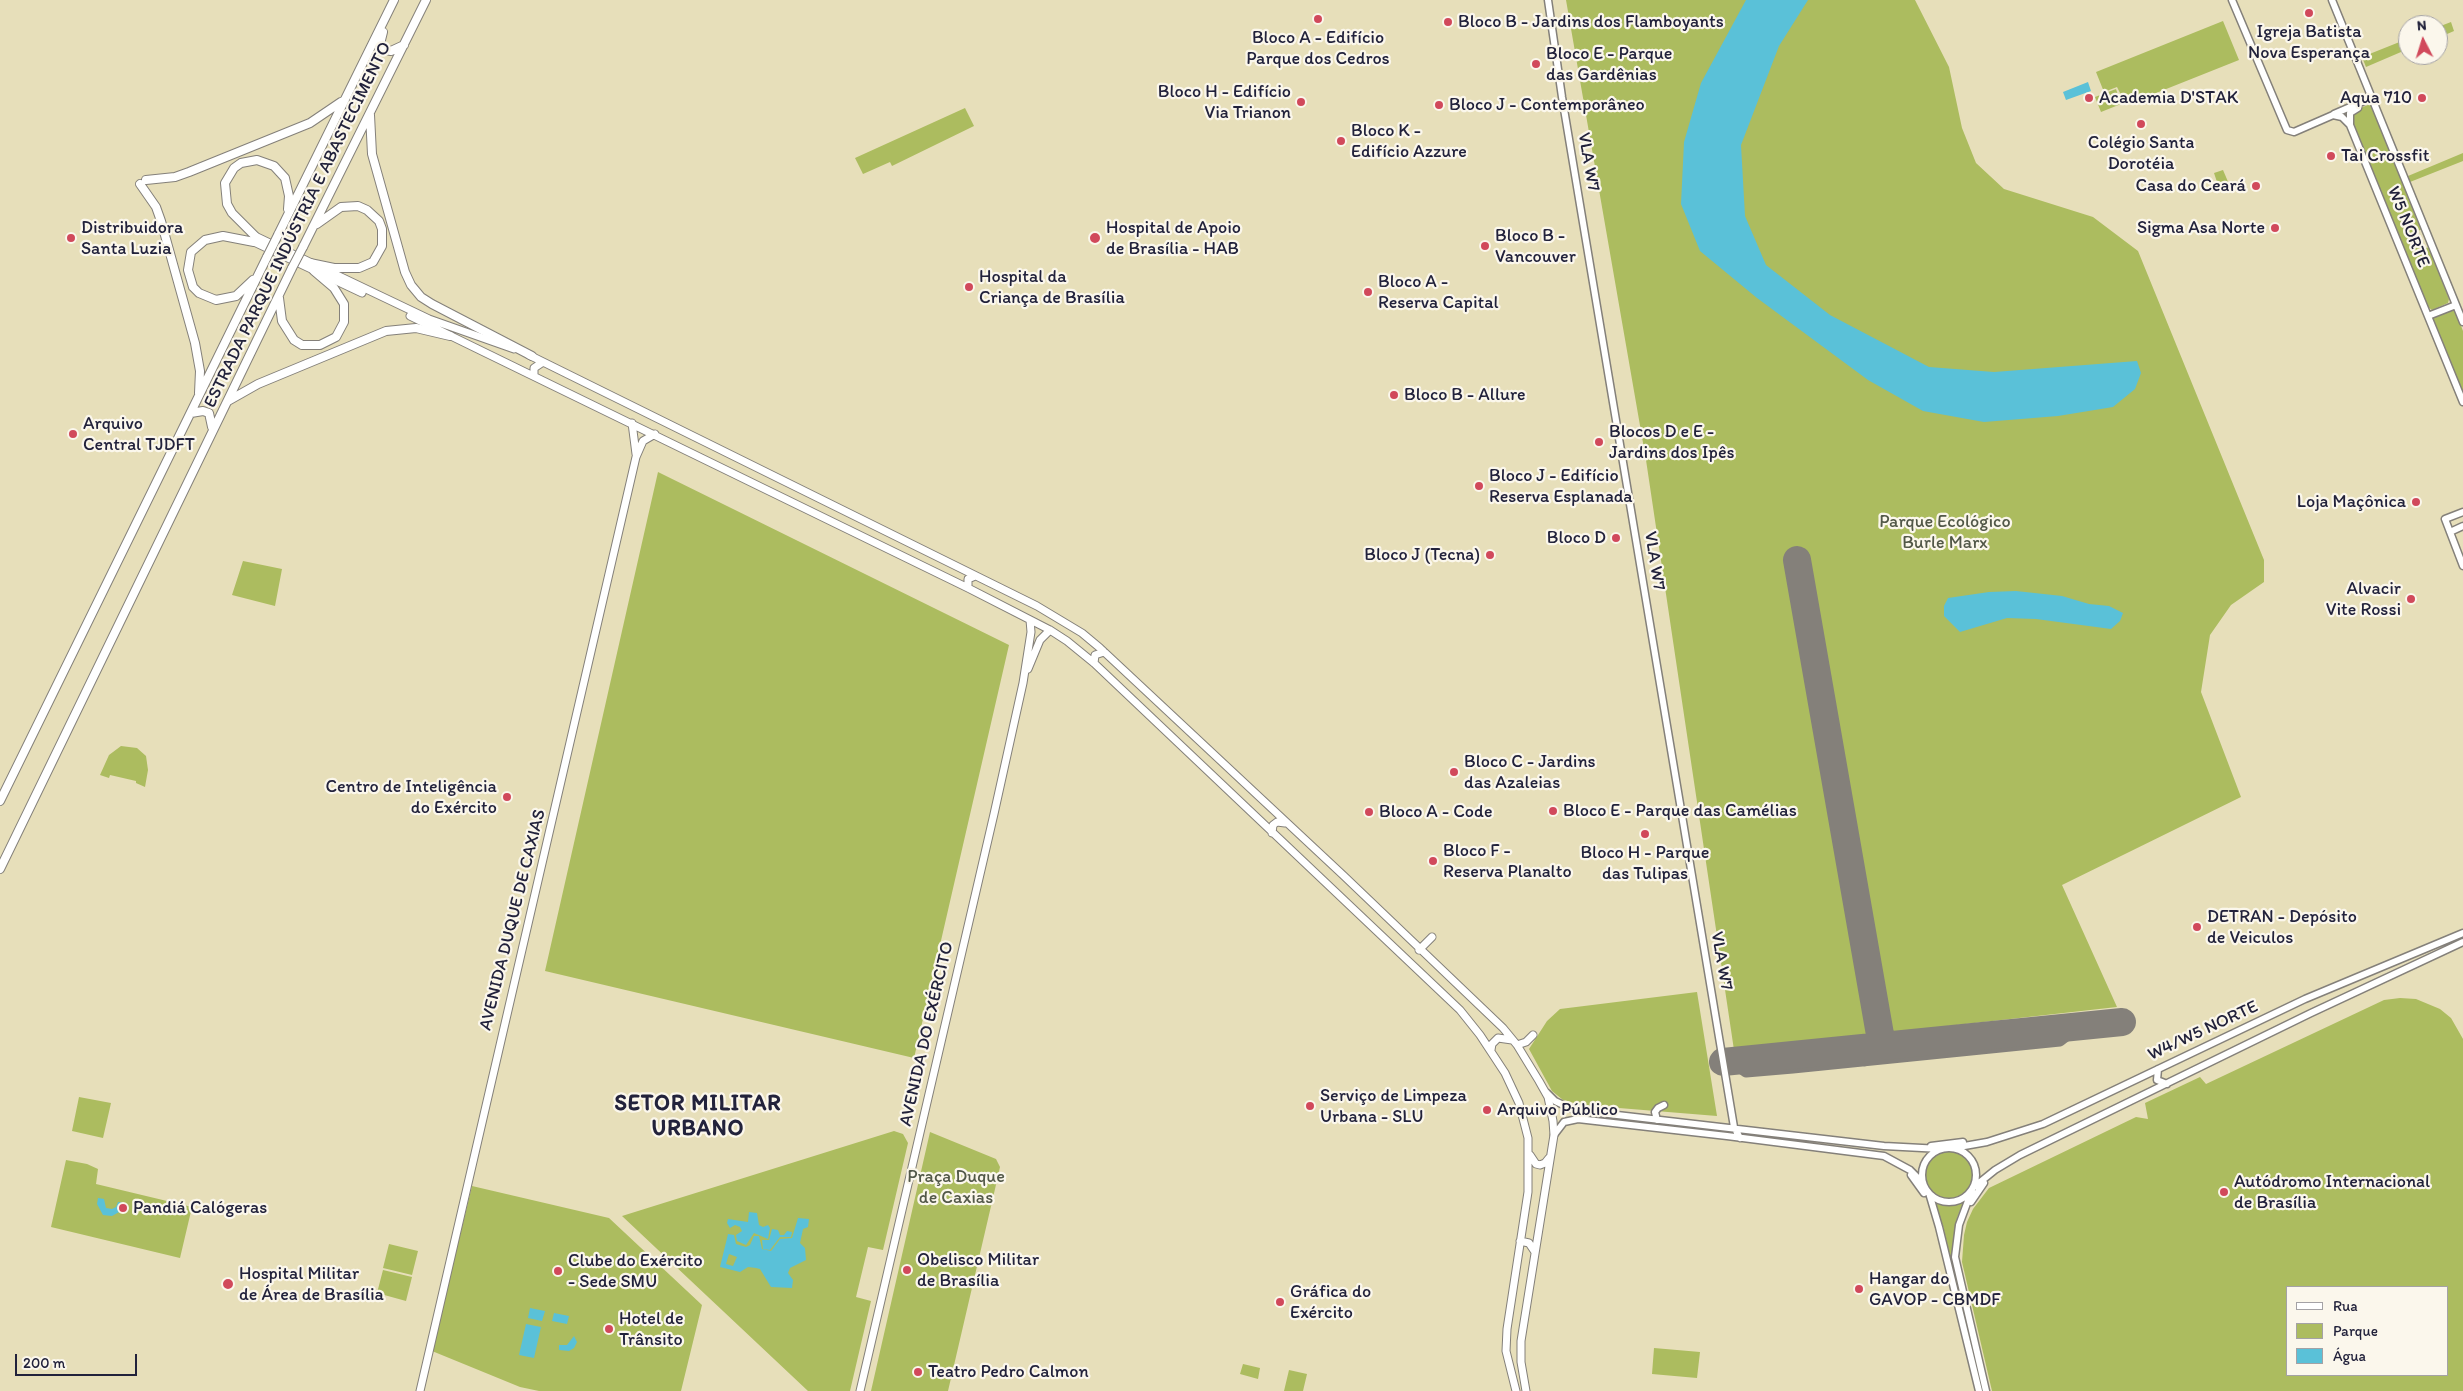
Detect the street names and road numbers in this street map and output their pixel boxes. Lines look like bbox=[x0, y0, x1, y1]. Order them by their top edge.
street label: ESTRADA PARQUE INDÚSTRIA E ABASTECIMENTO bbox=[200, 39, 396, 411]
street label: VLA W7 bbox=[1572, 131, 1604, 193]
street label: W5 NORTE bbox=[2382, 183, 2434, 271]
street label: VLA W7 bbox=[1639, 530, 1669, 592]
street label: AVENIDA DUQUE DE CAXIAS bbox=[475, 807, 551, 1033]
street label: VLA W7 bbox=[1705, 930, 1737, 992]
street label: AVENIDA DO EXÉRCITO bbox=[895, 940, 959, 1128]
street label: W4/W5 NORTE bbox=[2144, 996, 2262, 1066]

